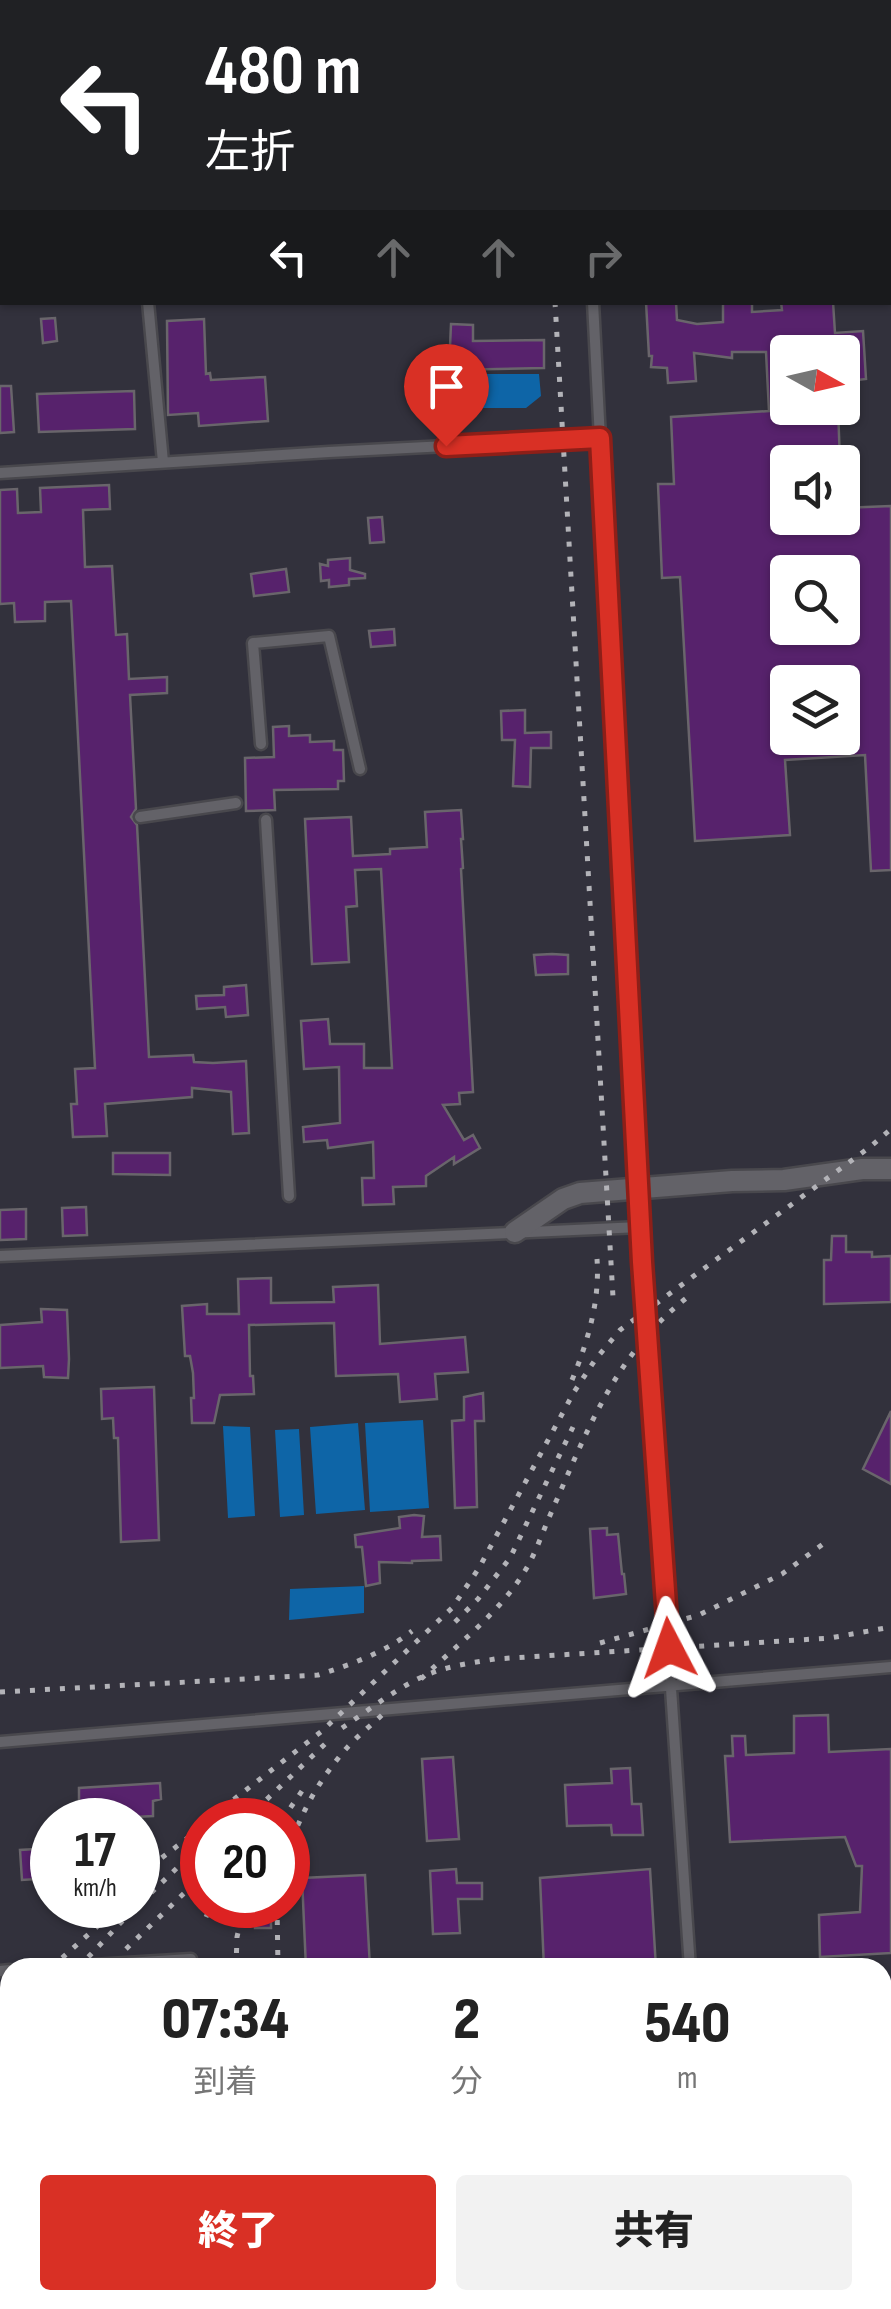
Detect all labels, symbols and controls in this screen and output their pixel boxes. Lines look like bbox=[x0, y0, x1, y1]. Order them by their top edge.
text: 480 m bbox=[205, 30, 361, 114]
icon: left bbox=[40, 40, 170, 170]
text: 左折 bbox=[205, 126, 295, 181]
icon: left bbox=[261, 230, 316, 285]
icon: ahead bbox=[366, 230, 421, 285]
icon: ahead bbox=[471, 230, 526, 285]
icon: right bbox=[576, 230, 631, 285]
north arrow bbox=[770, 335, 860, 425]
map controls bbox=[770, 335, 860, 755]
pin bbox=[404, 344, 489, 447]
icon: arrive bbox=[419, 359, 474, 414]
button: sound bbox=[770, 445, 860, 535]
button: search bbox=[770, 555, 860, 645]
button: layers bbox=[770, 665, 860, 755]
position arrow bbox=[617, 1596, 721, 1700]
speed limit sign: 20 bbox=[180, 1798, 310, 1928]
text: 17 bbox=[74, 1821, 116, 1881]
text: km/h bbox=[73, 1873, 117, 1904]
text: 07:34 bbox=[162, 1984, 289, 2056]
text: 2 bbox=[453, 1984, 480, 2056]
text: 540 bbox=[644, 1988, 730, 2060]
text: m bbox=[677, 2059, 698, 2098]
text: 到着 bbox=[193, 2063, 257, 2102]
text: 分 bbox=[451, 2063, 483, 2102]
button: 終了 bbox=[40, 2175, 436, 2290]
button: 共有 bbox=[456, 2175, 852, 2290]

